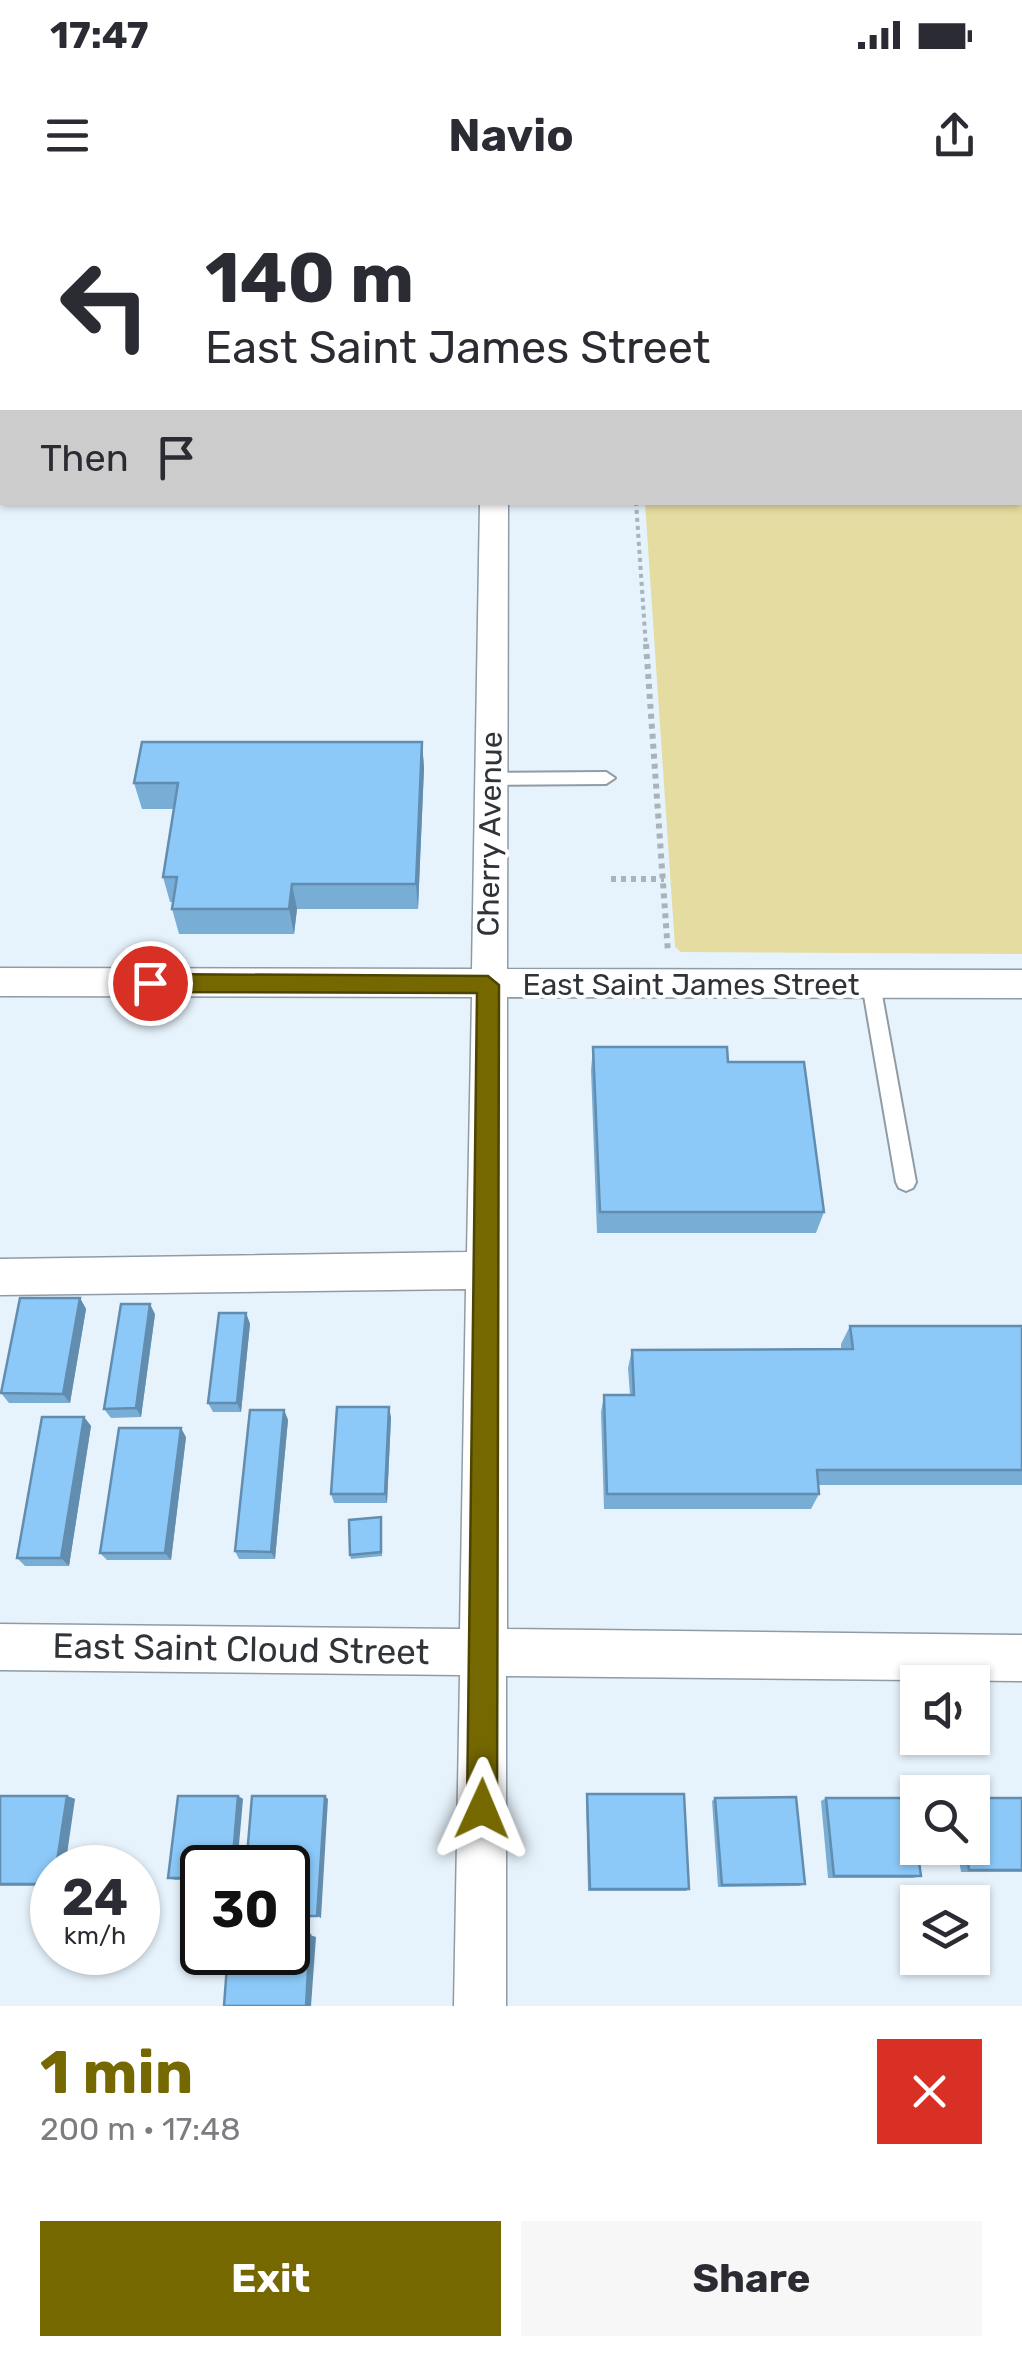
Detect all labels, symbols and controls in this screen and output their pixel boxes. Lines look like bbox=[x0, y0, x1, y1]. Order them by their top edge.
text: 17:47 bbox=[50, 12, 149, 58]
icon: menu bbox=[40, 108, 95, 163]
icon: share bbox=[927, 108, 982, 163]
text: Navio bbox=[448, 109, 574, 162]
text: 140 m bbox=[205, 237, 414, 320]
icon: left bbox=[40, 240, 170, 370]
text: East Saint James Street bbox=[205, 321, 710, 374]
icon: arrive bbox=[149, 430, 204, 485]
text: Then bbox=[40, 435, 129, 481]
street label: Cherry Avenue bbox=[470, 731, 510, 937]
pin bbox=[108, 941, 193, 1026]
icon: arrive bbox=[123, 956, 178, 1011]
street label: East Saint James Street bbox=[523, 967, 860, 1003]
street label: East Saint Cloud Street bbox=[52, 1625, 430, 1673]
map controls bbox=[900, 1665, 990, 1975]
button: sound bbox=[900, 1665, 990, 1755]
position arrow bbox=[430, 1757, 534, 1861]
button: search bbox=[900, 1775, 990, 1865]
speed limit sign: 30 bbox=[180, 1845, 310, 1975]
text: 24 bbox=[62, 1868, 128, 1928]
button: layers bbox=[900, 1885, 990, 1975]
text: km/h bbox=[64, 1921, 126, 1950]
text: 1 min bbox=[40, 2037, 193, 2108]
button: close bbox=[877, 2039, 982, 2144]
text: 200 m · 17:48 bbox=[40, 2110, 240, 2148]
button: Exit bbox=[40, 2221, 501, 2336]
button: Share bbox=[521, 2221, 982, 2336]

